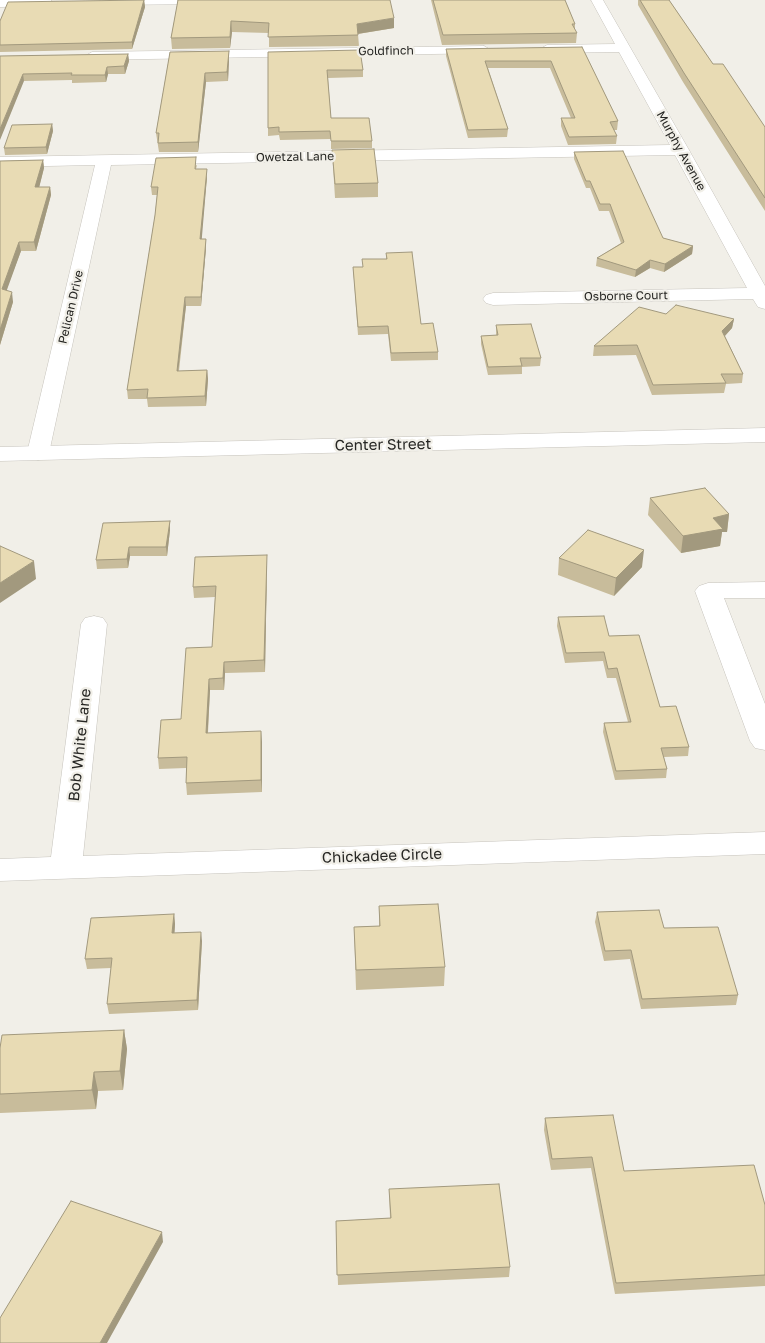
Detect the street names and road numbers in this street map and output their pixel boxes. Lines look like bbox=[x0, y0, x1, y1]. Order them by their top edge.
street label: Goldfinch bbox=[358, 43, 414, 59]
street label: Murphy Avenue bbox=[653, 109, 709, 193]
street label: Owetzal Lane bbox=[256, 149, 334, 165]
street label: Pelican Drive bbox=[56, 269, 86, 345]
street label: Osborne Court bbox=[584, 288, 668, 304]
street label: Center Street bbox=[335, 435, 431, 455]
street label: Bob White Lane bbox=[65, 688, 95, 802]
street label: Chickadee Circle bbox=[322, 845, 442, 867]

